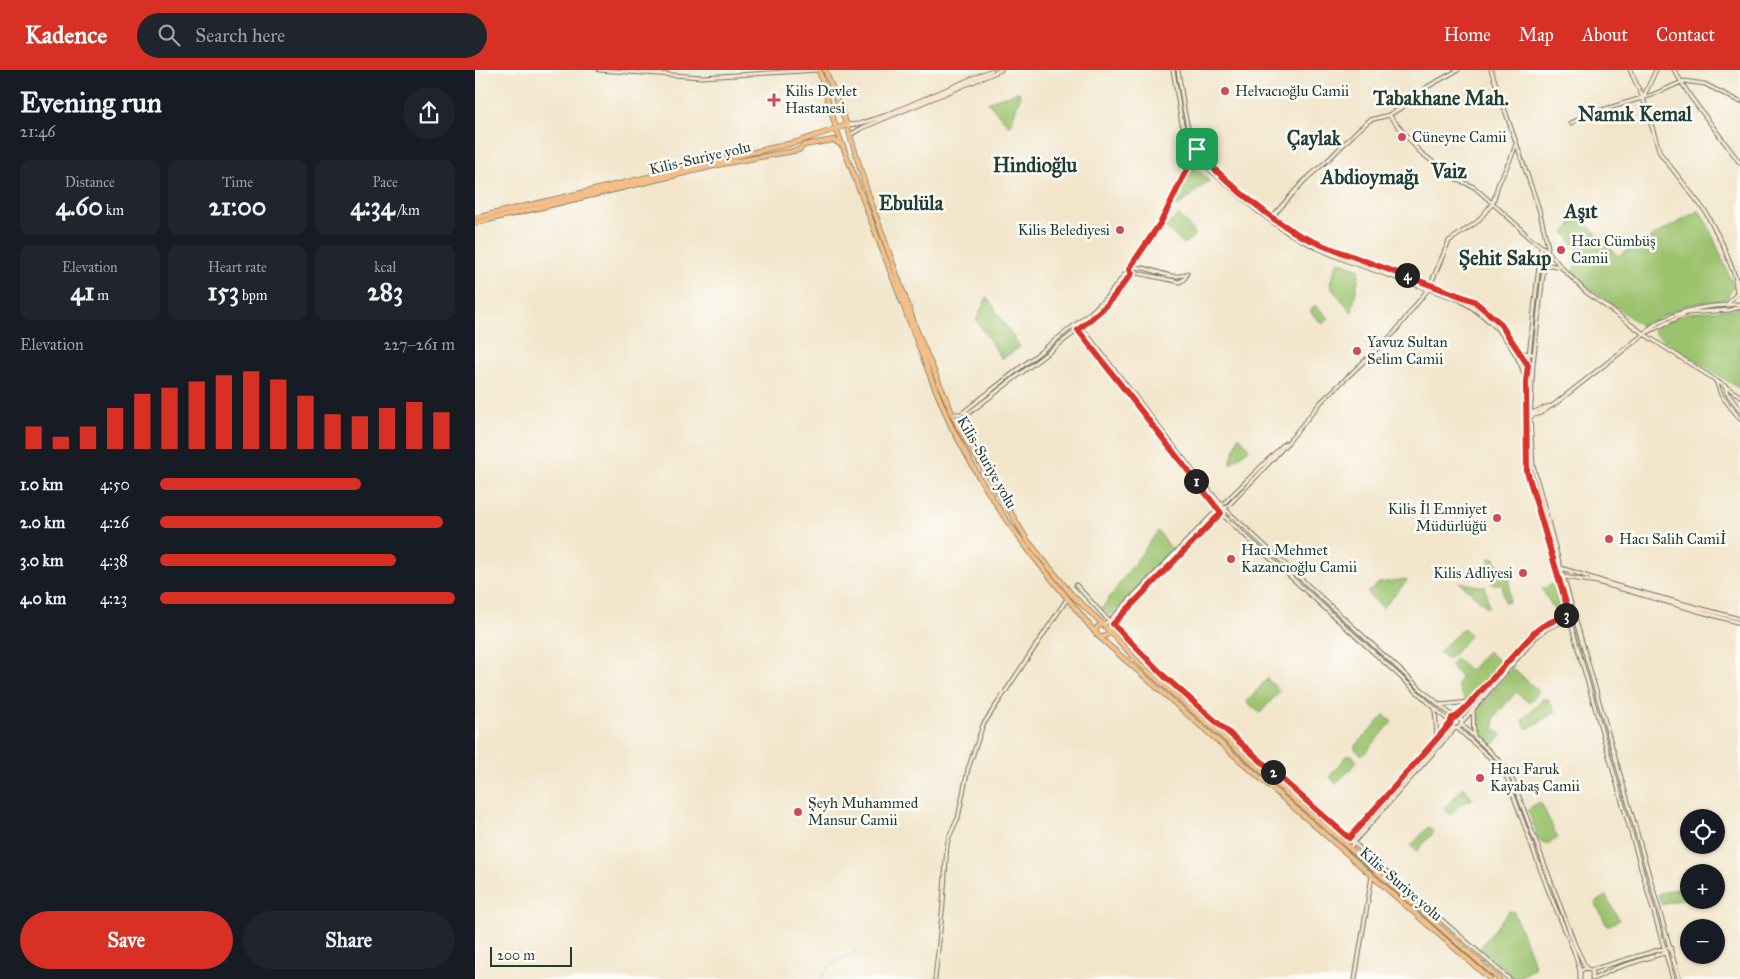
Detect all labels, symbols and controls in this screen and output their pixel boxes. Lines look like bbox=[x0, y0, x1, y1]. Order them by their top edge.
search box bbox=[137, 13, 487, 58]
text: Kadence bbox=[25, 20, 107, 50]
icon: search bbox=[155, 21, 183, 49]
text: Search here bbox=[195, 24, 285, 47]
text: Home bbox=[1444, 24, 1491, 46]
text: Map bbox=[1519, 24, 1554, 46]
text: About bbox=[1582, 24, 1628, 46]
text: Contact bbox=[1656, 24, 1715, 46]
place label: Kilis Devlet Hastanesi bbox=[785, 82, 858, 117]
place label: Helvacıoğlu Camii bbox=[1235, 82, 1349, 100]
text: Evening run bbox=[20, 85, 162, 120]
marker: Helvacıoğlu Camii bbox=[1219, 85, 1231, 97]
district label: Tabakhane Mah. bbox=[1372, 86, 1509, 110]
button: share bbox=[403, 87, 455, 139]
marker: Kilis Devlet Hastanesi bbox=[767, 93, 781, 107]
district label: Namık Kemal bbox=[1578, 102, 1692, 126]
text: 21:46 bbox=[20, 122, 55, 141]
district label: Çaylak bbox=[1287, 126, 1342, 151]
pin bbox=[1176, 128, 1218, 170]
place label: Cüneyne Camii bbox=[1412, 128, 1507, 146]
marker: Cüneyne Camii bbox=[1396, 131, 1408, 143]
icon: arrive bbox=[1183, 135, 1211, 163]
street label: Kilis-Suriye yolu bbox=[648, 138, 752, 178]
district label: Hindioğlu bbox=[993, 153, 1078, 178]
district label: Vaiz bbox=[1430, 159, 1468, 183]
district label: Abdioymağı bbox=[1319, 165, 1420, 190]
text: Distance bbox=[65, 174, 115, 191]
text: Time bbox=[222, 174, 253, 191]
text: Pace bbox=[372, 174, 398, 191]
text: 4.60 bbox=[56, 191, 103, 222]
text: 21:00 bbox=[209, 191, 266, 222]
text: 4:34 bbox=[351, 191, 395, 222]
district label: Ebulüla bbox=[879, 191, 944, 215]
district label: Aşıt bbox=[1562, 199, 1599, 224]
text: km bbox=[103, 202, 124, 219]
text: /km bbox=[395, 202, 420, 219]
place label: Kilis Belediyesi bbox=[1018, 221, 1110, 239]
marker: Kilis Belediyesi bbox=[1114, 224, 1126, 236]
place label: Hacı Cümbüş Camii bbox=[1571, 232, 1655, 267]
marker: Hacı Cümbüş Camii bbox=[1555, 244, 1567, 256]
district label: Şehit Sakıp bbox=[1459, 246, 1551, 271]
text: Elevation bbox=[62, 259, 118, 276]
text: Heart rate bbox=[208, 259, 267, 276]
text: kcal bbox=[374, 259, 396, 276]
pin: 4 bbox=[1395, 262, 1419, 288]
text: 4 bbox=[1404, 267, 1411, 284]
text: 41 bbox=[71, 276, 94, 307]
text: 153 bbox=[208, 276, 239, 307]
text: 283 bbox=[367, 276, 403, 307]
text: m bbox=[94, 287, 109, 304]
text: bpm bbox=[239, 287, 267, 304]
place label: Yavuz Sultan Selim Camii bbox=[1367, 333, 1448, 368]
text: Elevation bbox=[20, 335, 84, 354]
text: 227–261 m bbox=[384, 335, 455, 354]
marker: Yavuz Sultan Selim Camii bbox=[1351, 345, 1363, 357]
street label: Kilis-Suriye yolu bbox=[953, 413, 1021, 511]
pin: 1 bbox=[1183, 468, 1209, 494]
text: 1 bbox=[1194, 473, 1199, 490]
text: 1.0 km bbox=[20, 475, 63, 494]
text: 4:50 bbox=[100, 475, 130, 494]
place label: Kilis İl Emniyet Müdürlüğü bbox=[1388, 500, 1488, 535]
marker: Kilis İl Emniyet Müdürlüğü bbox=[1491, 512, 1503, 524]
text: 2.0 km bbox=[20, 513, 65, 532]
text: 4:26 bbox=[100, 513, 129, 532]
place label: Hacı Salih Camiİ bbox=[1619, 530, 1726, 548]
marker: Hacı Salih Camiİ bbox=[1603, 533, 1615, 545]
place label: Hacı Mehmet Kazancıoğlu Camii bbox=[1241, 541, 1357, 576]
text: 3.0 km bbox=[20, 551, 63, 570]
text: 4:38 bbox=[100, 551, 128, 570]
marker: Hacı Mehmet Kazancıoğlu Camii bbox=[1225, 553, 1237, 565]
place label: Kilis Adliyesi bbox=[1433, 564, 1513, 582]
marker: Kilis Adliyesi bbox=[1517, 567, 1529, 579]
text: 4.0 km bbox=[20, 589, 66, 608]
text: 4:23 bbox=[100, 589, 127, 608]
pin: 3 bbox=[1553, 602, 1579, 628]
text: 3 bbox=[1564, 607, 1569, 624]
pin: 2 bbox=[1261, 760, 1285, 784]
place label: Hacı Faruk Kayabaş Camii bbox=[1490, 760, 1580, 795]
text: 2 bbox=[1270, 764, 1277, 781]
marker: Hacı Faruk Kayabaş Camii bbox=[1474, 772, 1486, 784]
place label: Şeyh Muhammed Mansur Camii bbox=[808, 794, 919, 829]
marker: Şeyh Muhammed Mansur Camii bbox=[792, 806, 804, 818]
map controls bbox=[1680, 809, 1725, 964]
button: locate bbox=[1680, 809, 1725, 854]
street label: Kilis-Suriye yolu bbox=[1356, 843, 1446, 925]
button: + bbox=[1680, 864, 1725, 909]
button: Save bbox=[20, 911, 233, 969]
button: Share bbox=[243, 911, 455, 969]
button: − bbox=[1680, 919, 1725, 964]
scale bar bbox=[490, 944, 573, 967]
text: 200 m bbox=[497, 947, 535, 964]

